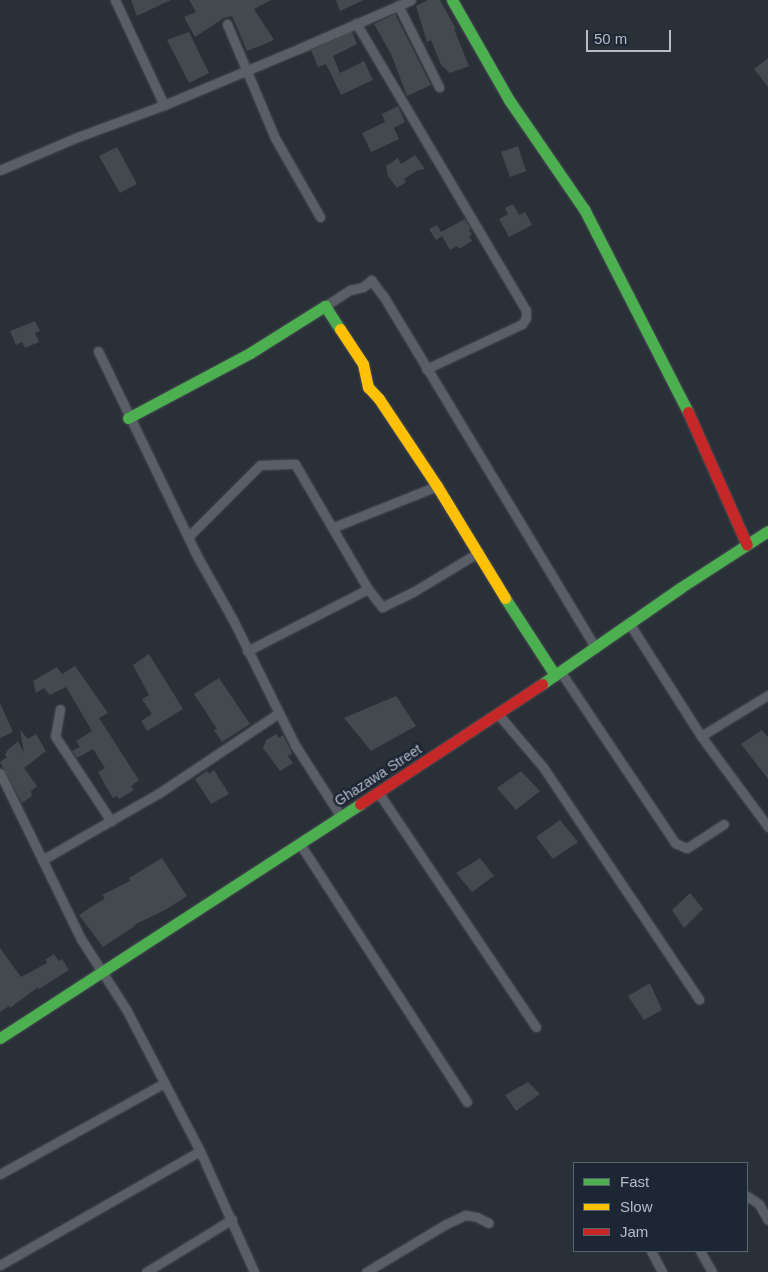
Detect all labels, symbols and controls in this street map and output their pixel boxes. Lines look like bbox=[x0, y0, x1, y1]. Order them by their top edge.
scale bar bbox=[588, 20, 673, 52]
text: 50 m bbox=[594, 30, 627, 47]
street label: Ghazawa Street bbox=[331, 741, 425, 809]
legend bbox=[573, 1162, 748, 1252]
text: Fast bbox=[620, 1173, 649, 1190]
text: Slow bbox=[620, 1198, 653, 1215]
text: Jam bbox=[620, 1223, 648, 1240]

